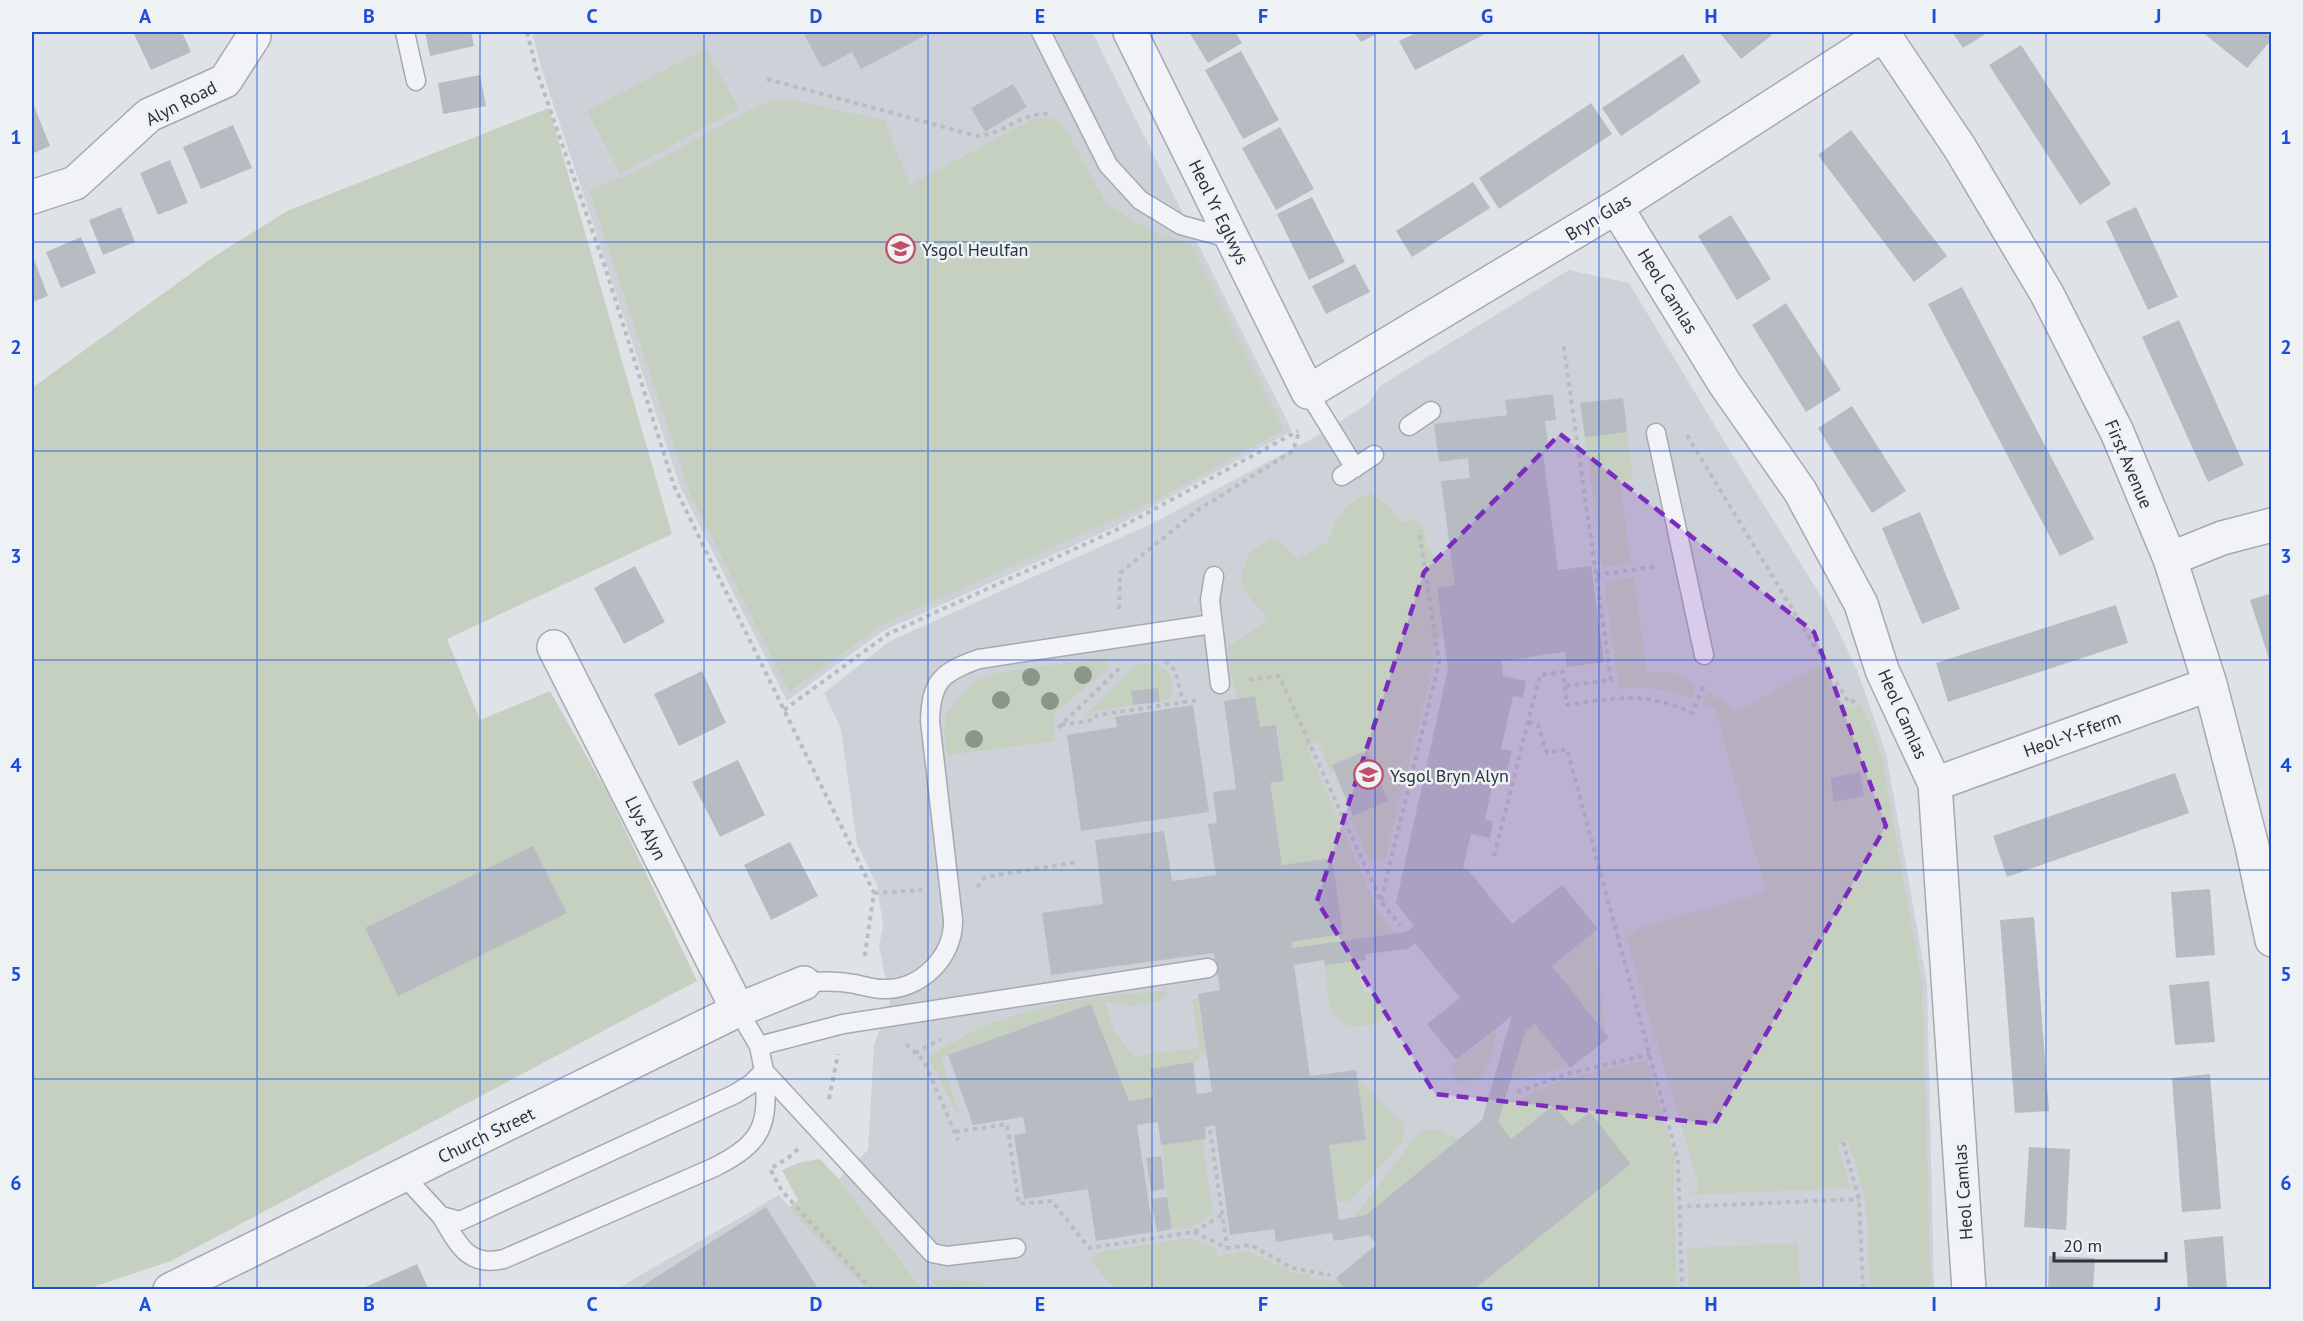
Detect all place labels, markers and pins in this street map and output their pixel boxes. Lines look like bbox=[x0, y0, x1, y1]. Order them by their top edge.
school or university icon: Ysgol Heulfan bbox=[885, 233, 917, 265]
place label: Ysgol Heulfan bbox=[922, 238, 1028, 261]
school or university icon: Ysgol Bryn Alyn bbox=[1353, 759, 1385, 791]
place label: Ysgol Bryn Alyn bbox=[1390, 764, 1509, 787]

